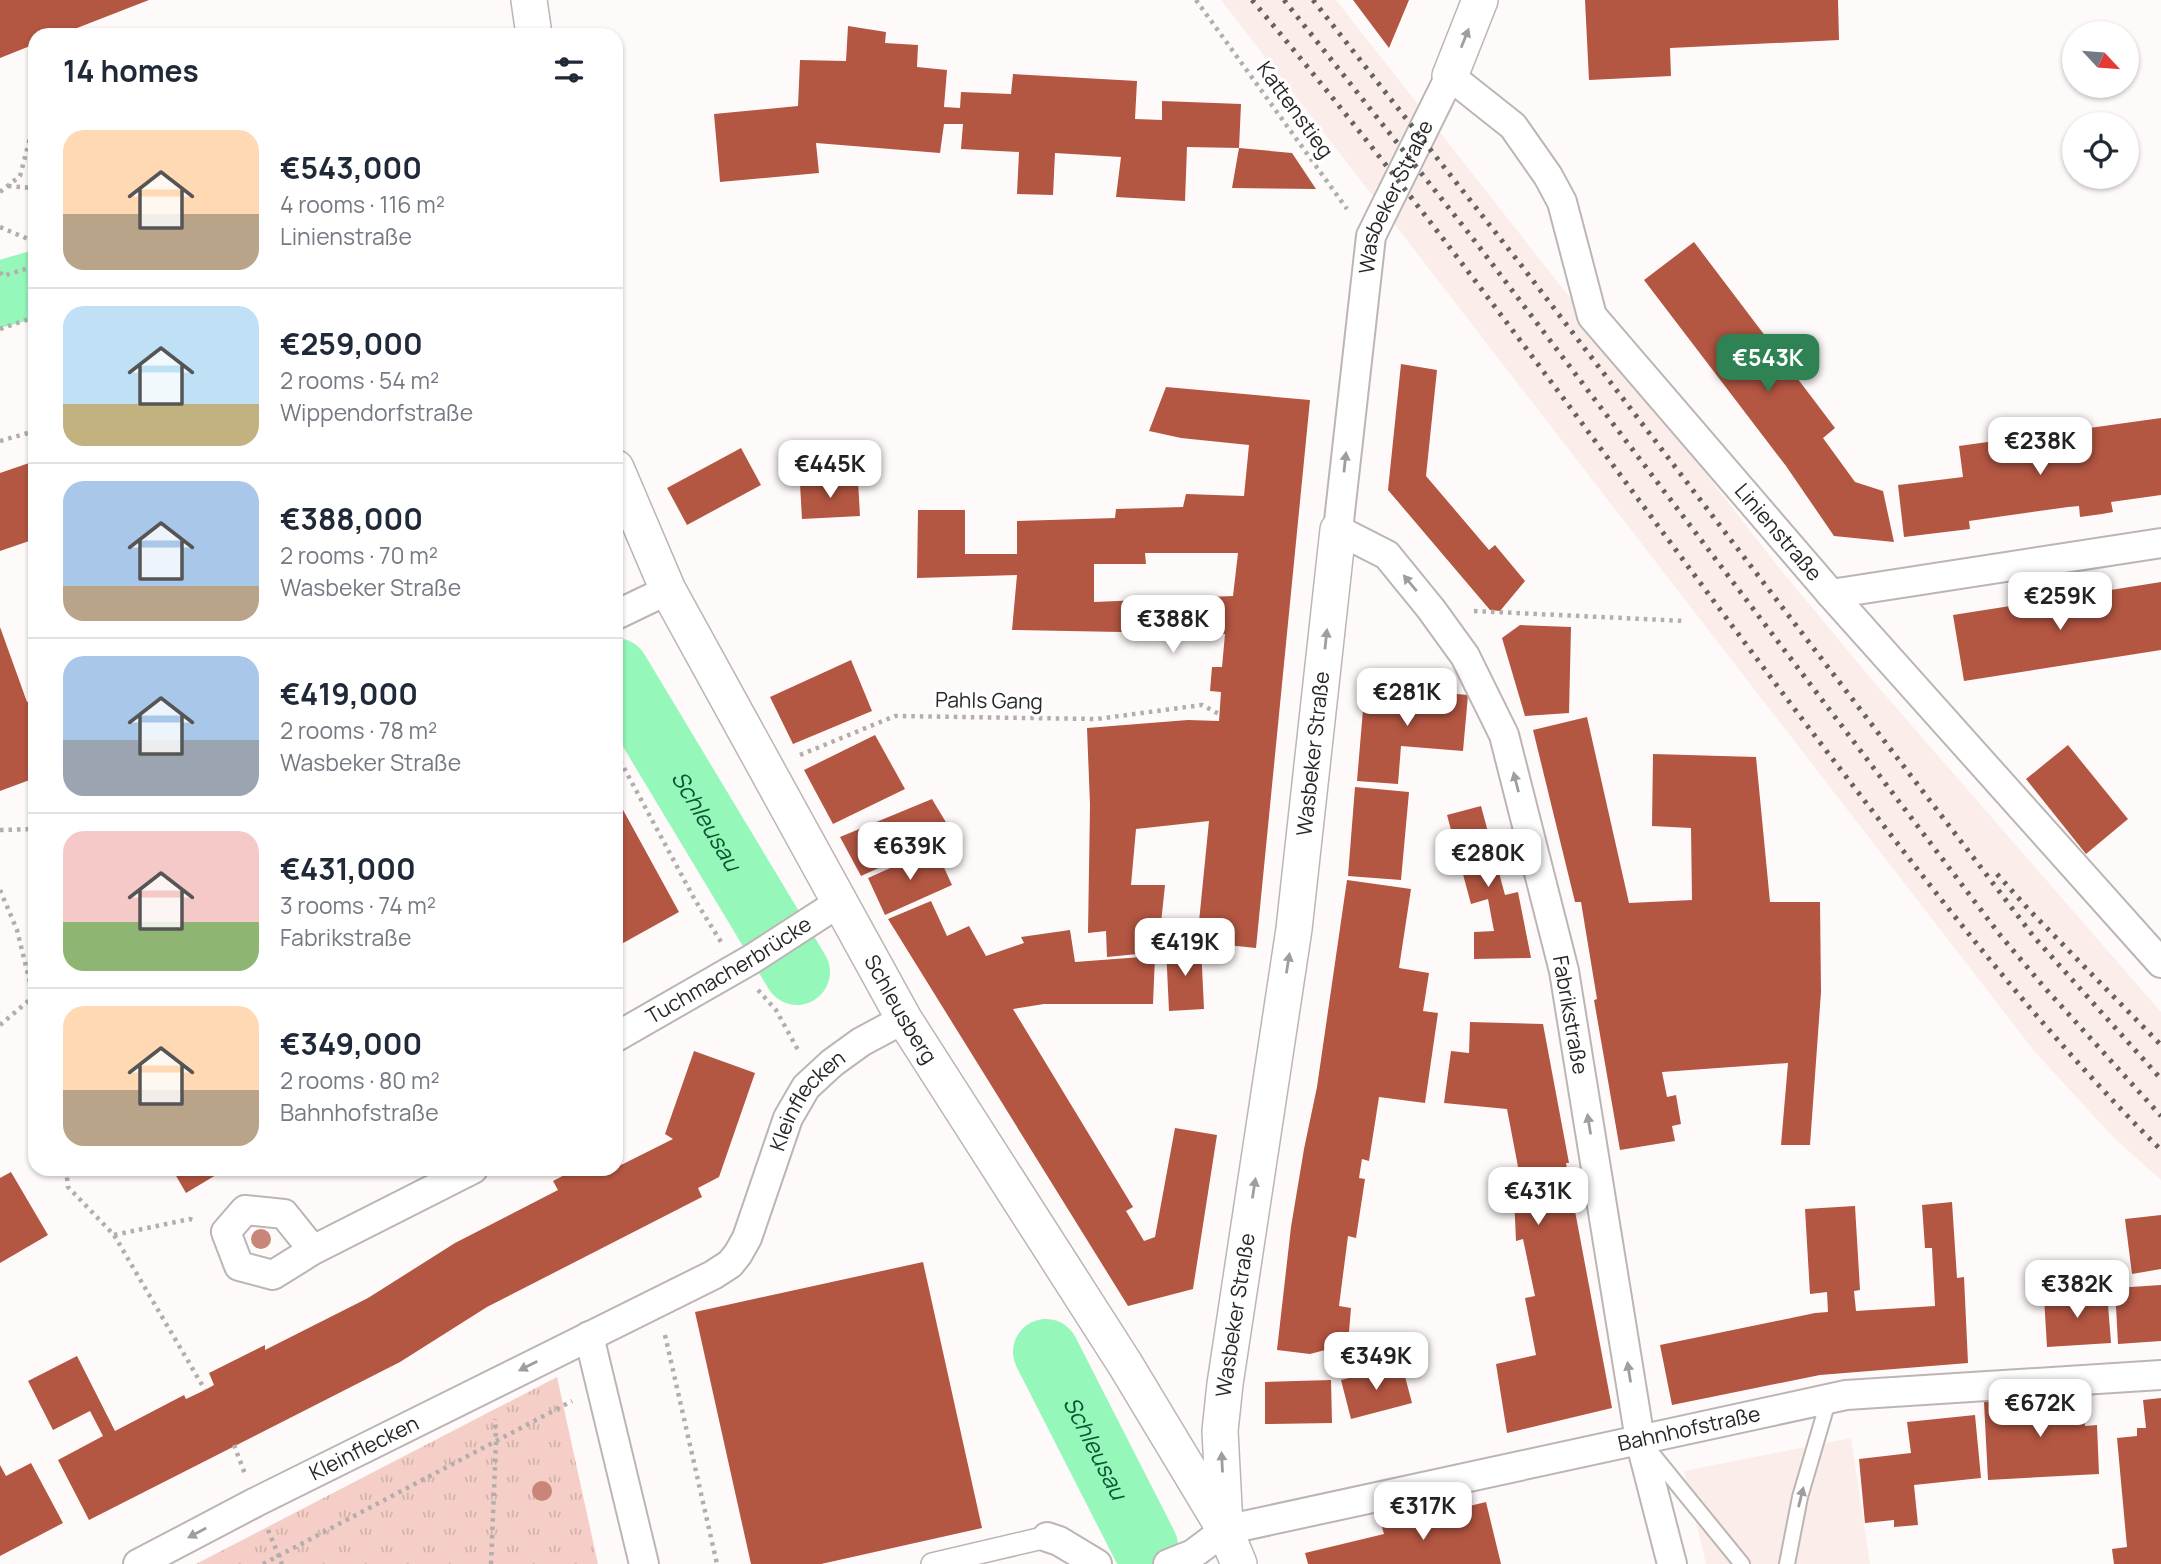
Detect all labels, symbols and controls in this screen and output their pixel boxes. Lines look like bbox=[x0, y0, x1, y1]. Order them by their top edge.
north arrow bbox=[2062, 21, 2138, 98]
map controls bbox=[2062, 21, 2139, 189]
one-way arrow bbox=[1459, 27, 1470, 48]
text: 14 homes bbox=[63, 50, 199, 91]
icon: filters bbox=[550, 51, 588, 89]
street label: Kattenstieg bbox=[1251, 55, 1340, 163]
button: locate bbox=[2062, 112, 2139, 189]
street label: Wasbeker Straße bbox=[1352, 115, 1439, 275]
text: €543,000 bbox=[280, 147, 422, 188]
icon: home bbox=[119, 158, 203, 242]
text: 4 rooms · 116 m² bbox=[280, 188, 445, 220]
text: Linienstraße bbox=[280, 220, 412, 252]
text: €259,000 bbox=[280, 323, 423, 364]
icon: home bbox=[119, 334, 203, 418]
pin: €543K bbox=[1719, 334, 1817, 394]
text: €543K bbox=[1732, 341, 1804, 373]
text: 2 rooms · 54 m² bbox=[280, 364, 439, 396]
text: Wippendorfstraße bbox=[280, 396, 473, 428]
pin: €238K bbox=[1991, 418, 2089, 477]
text: €238K bbox=[2004, 424, 2076, 456]
pin: €445K bbox=[781, 440, 879, 500]
text: €445K bbox=[794, 447, 866, 479]
one-way arrow bbox=[1339, 451, 1350, 473]
street label: Linienstraße bbox=[1729, 477, 1829, 587]
text: €388,000 bbox=[280, 498, 423, 539]
icon: home bbox=[119, 509, 203, 593]
text: 2 rooms · 70 m² bbox=[280, 539, 438, 571]
text: Wasbeker Straße bbox=[280, 571, 461, 603]
pin: €259K bbox=[2011, 572, 2109, 632]
one-way arrow bbox=[1403, 575, 1418, 592]
text: €259K bbox=[2024, 579, 2096, 611]
pin: €388K bbox=[1124, 596, 1222, 655]
text: €388K bbox=[1137, 602, 1209, 634]
one-way arrow bbox=[1320, 628, 1331, 650]
pin: €281K bbox=[1358, 668, 1456, 728]
street label: Wasbeker Straße bbox=[1289, 670, 1335, 837]
text: €419,000 bbox=[280, 673, 418, 714]
text: €281K bbox=[1373, 675, 1441, 707]
icon: home bbox=[119, 684, 203, 768]
street label: Pahls Gang bbox=[935, 685, 1043, 715]
text: 2 rooms · 78 m² bbox=[280, 714, 437, 746]
text: Wasbeker Straße bbox=[280, 746, 461, 778]
water label: Schleusau bbox=[665, 764, 751, 879]
one-way arrow bbox=[1510, 770, 1521, 792]
pin: €639K bbox=[861, 822, 959, 882]
text: €639K bbox=[874, 829, 946, 861]
pin: €280K bbox=[1439, 830, 1537, 889]
text: €280K bbox=[1451, 836, 1525, 868]
text: €431,000 bbox=[280, 848, 416, 889]
icon: home bbox=[119, 859, 203, 943]
text: 3 rooms · 74 m² bbox=[280, 889, 436, 921]
street label: Tuchmacherbrücke bbox=[641, 909, 816, 1030]
pin: €419K bbox=[1136, 918, 1234, 978]
text: Fabrikstraße bbox=[280, 921, 411, 953]
text: €419K bbox=[1151, 925, 1219, 957]
street label: Schleusberg bbox=[858, 949, 944, 1069]
one-way arrow bbox=[1283, 952, 1294, 974]
street label: Fabrikstraße bbox=[1547, 953, 1595, 1076]
text: €349,000 bbox=[280, 1023, 422, 1064]
icon: home bbox=[119, 1034, 203, 1118]
street label: Kleinflecken bbox=[763, 1043, 850, 1155]
text: 2 rooms · 80 m² bbox=[280, 1064, 440, 1096]
text: Bahnhofstraße bbox=[280, 1096, 439, 1128]
one-way arrow bbox=[1583, 1113, 1594, 1135]
pin: €431K bbox=[1489, 1168, 1587, 1227]
text: €431K bbox=[1504, 1174, 1572, 1206]
one-way arrow bbox=[1249, 1176, 1260, 1198]
street label: Wasbeker Straße bbox=[1209, 1231, 1261, 1398]
pin: €382K bbox=[2028, 1260, 2126, 1320]
text: €382K bbox=[2041, 1267, 2113, 1299]
pin: €349K bbox=[1327, 1332, 1425, 1392]
text: €349K bbox=[1340, 1339, 1412, 1371]
one-way arrow bbox=[518, 1360, 538, 1372]
one-way arrow bbox=[1623, 1361, 1634, 1383]
pin: €672K bbox=[1991, 1380, 2089, 1439]
text: €672K bbox=[2005, 1386, 2075, 1418]
water label: Schleusau bbox=[1056, 1391, 1137, 1507]
street label: Bahnhofstraße bbox=[1615, 1399, 1763, 1457]
street label: Kleinflecken bbox=[304, 1408, 423, 1486]
one-way arrow bbox=[1216, 1450, 1227, 1472]
pin: €317K bbox=[1374, 1482, 1472, 1542]
one-way arrow bbox=[1796, 1486, 1807, 1508]
text: €317K bbox=[1390, 1489, 1456, 1521]
one-way arrow bbox=[188, 1527, 207, 1539]

